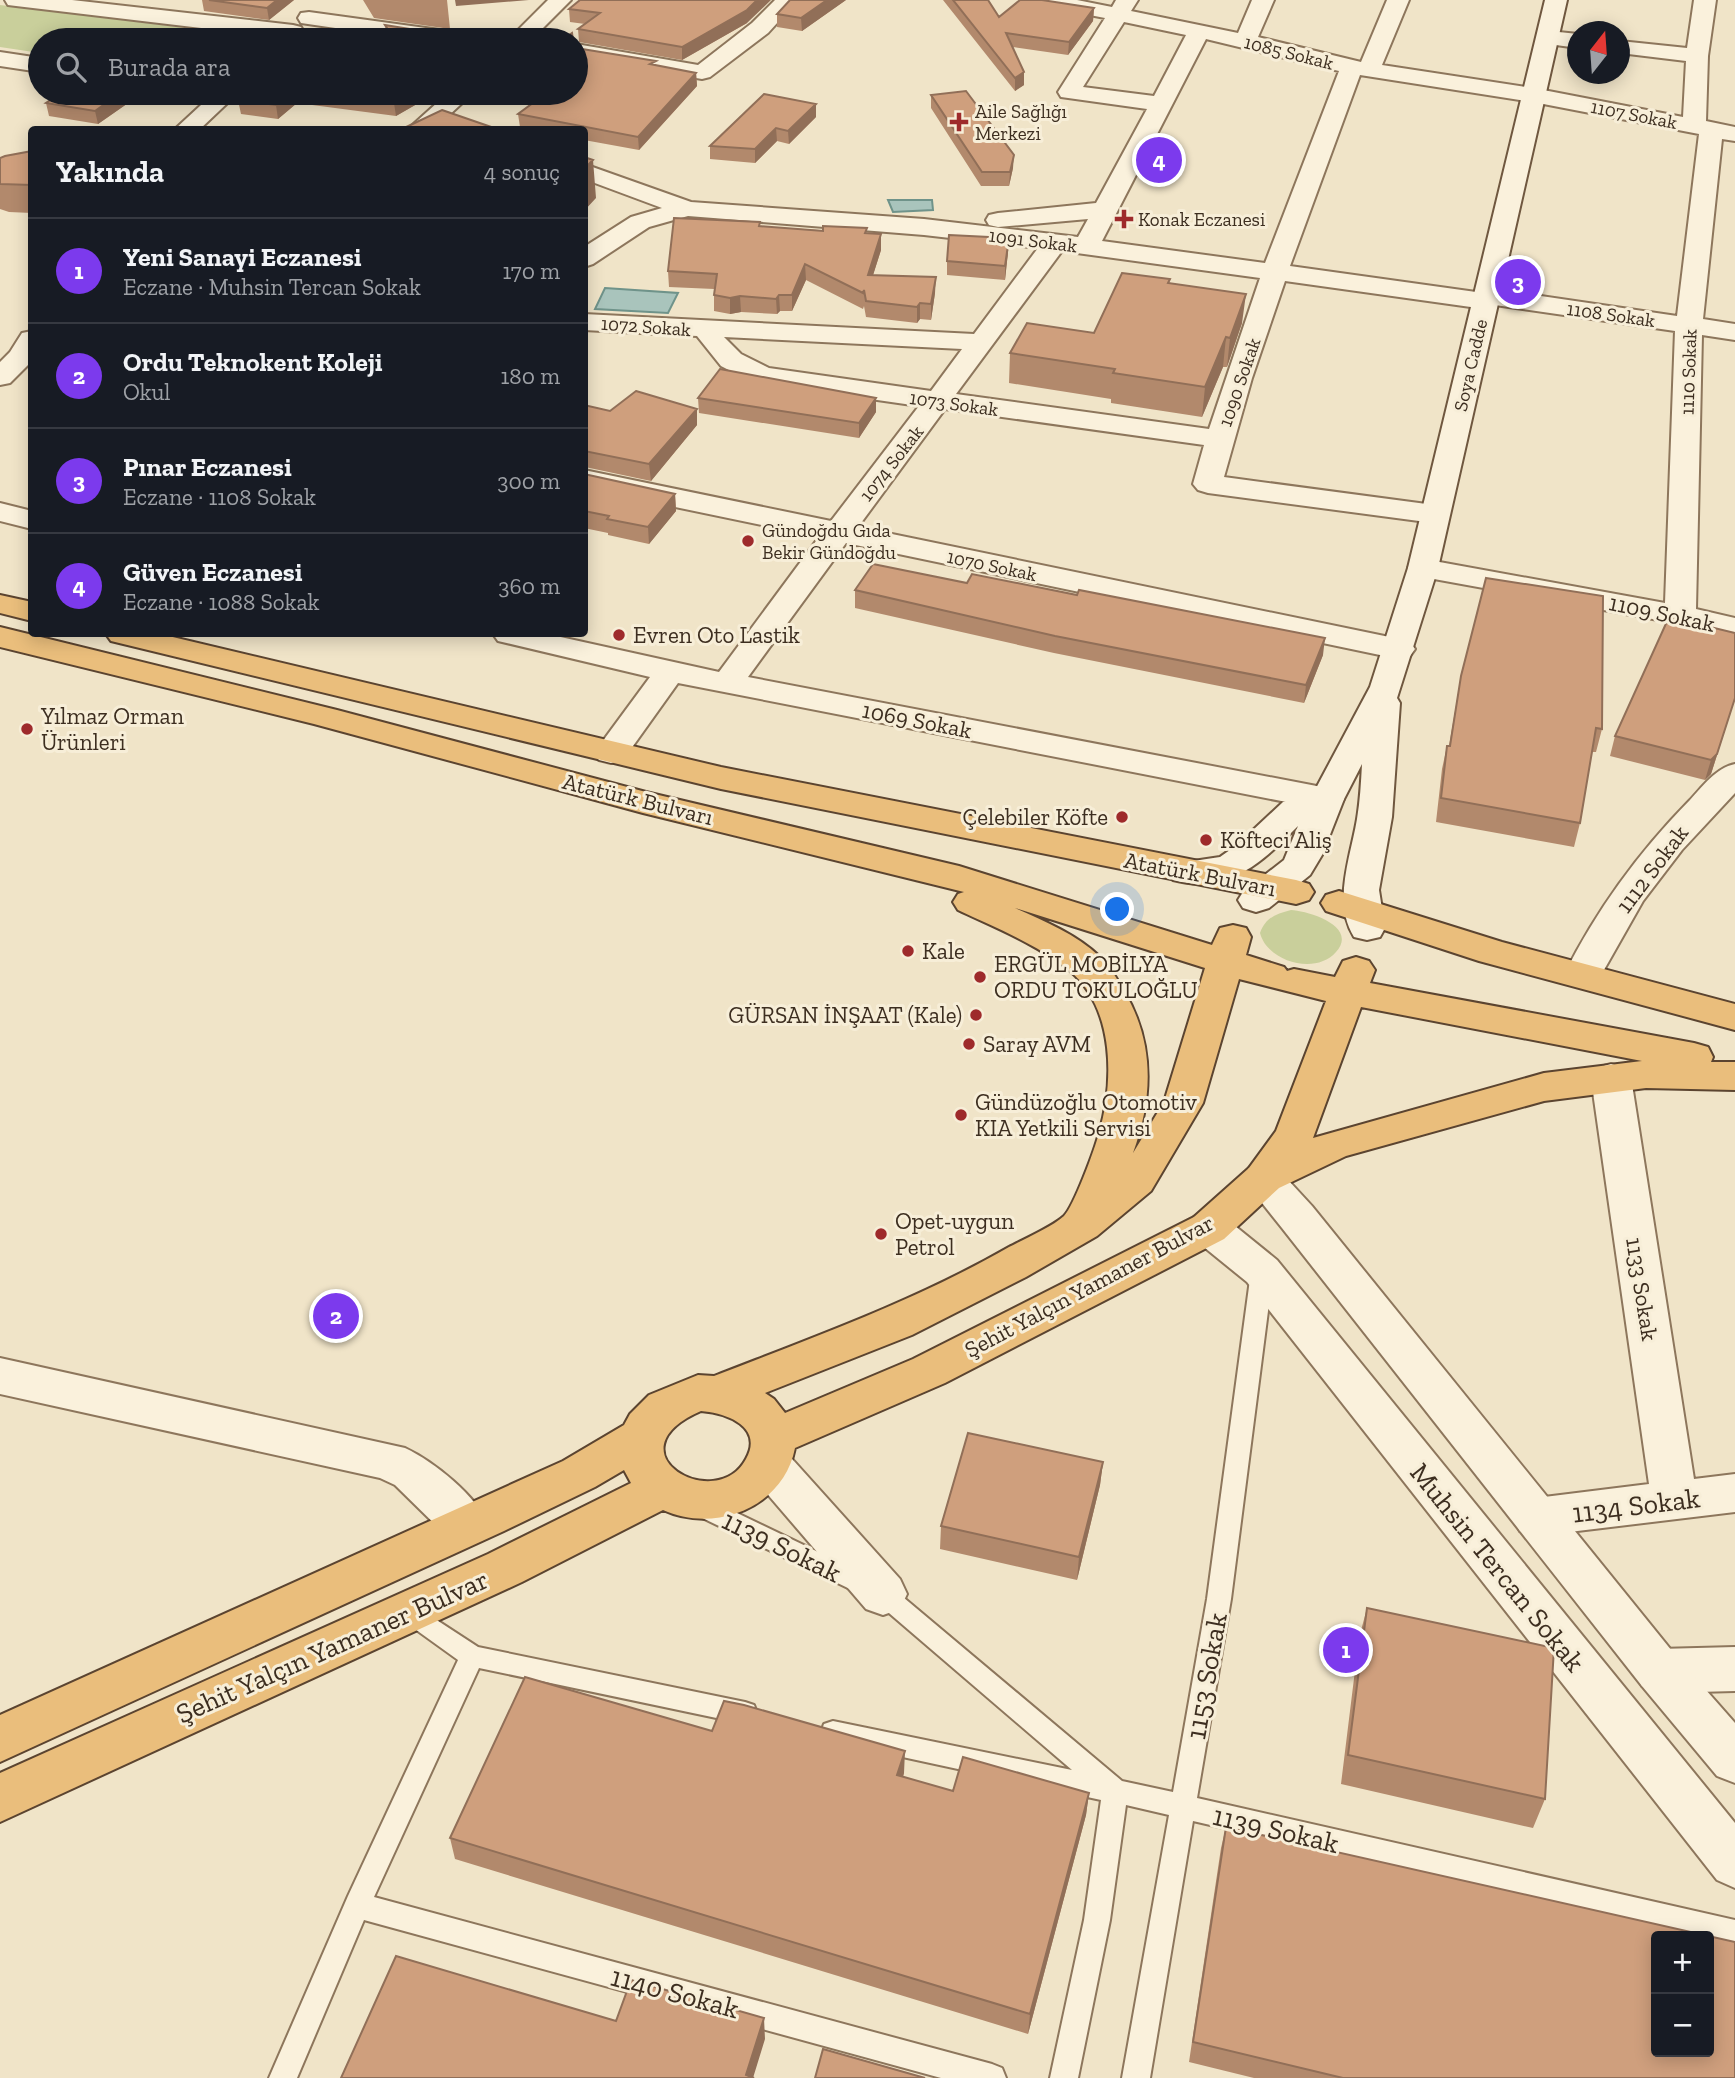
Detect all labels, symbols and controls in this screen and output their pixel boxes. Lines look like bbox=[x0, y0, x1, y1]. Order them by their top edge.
north arrow bbox=[1567, 21, 1630, 84]
search box bbox=[28, 28, 588, 105]
street label: 1085 Sokak bbox=[1242, 30, 1336, 75]
icon: search bbox=[52, 48, 90, 86]
text: Burada ara bbox=[108, 51, 231, 83]
street label: 1107 Sokak bbox=[1589, 95, 1679, 134]
place label: Aile Sağlığı Merkezi bbox=[975, 100, 1067, 145]
marker: Aile Sağlığı Merkezi bbox=[949, 112, 969, 132]
pin: 4 bbox=[1136, 134, 1182, 186]
text: Yakında bbox=[56, 154, 164, 190]
text: 4 sonuç bbox=[484, 158, 560, 186]
place label: Konak Eczanesi bbox=[1138, 208, 1265, 231]
marker: Konak Eczanesi bbox=[1116, 211, 1132, 227]
street label: 1091 Sokak bbox=[987, 224, 1079, 257]
text: Yeni Sanayi Eczanesi bbox=[123, 241, 362, 273]
pin: 3 bbox=[1495, 256, 1541, 308]
text: 1 bbox=[74, 257, 84, 285]
text: 170 m bbox=[502, 257, 560, 285]
text: Eczane · Muhsin Tercan Sokak bbox=[123, 273, 421, 301]
street label: 1108 Sokak bbox=[1565, 297, 1657, 332]
street label: 1072 Sokak bbox=[600, 312, 692, 341]
street label: Soya Cadde bbox=[1449, 317, 1492, 414]
street label: 1110 Sokak bbox=[1676, 329, 1701, 415]
street label: 1090 Sokak bbox=[1214, 335, 1265, 430]
text: Ordu Teknokent Koleji bbox=[123, 346, 383, 378]
text: 2 bbox=[73, 362, 85, 390]
text: 180 m bbox=[500, 362, 560, 390]
text: Okul bbox=[123, 378, 170, 406]
street label: 1073 Sokak bbox=[908, 386, 1000, 421]
street label: 1074 Sokak bbox=[855, 421, 928, 506]
text: Pınar Eczanesi bbox=[123, 451, 292, 483]
text: 3 bbox=[73, 467, 85, 495]
text: 300 m bbox=[497, 467, 560, 495]
text: Eczane · 1108 Sokak bbox=[123, 483, 316, 511]
place label: Gündoğdu Gıda Bekir Gündoğdu bbox=[762, 519, 896, 564]
marker: Gündoğdu Gıda Bekir Gündoğdu bbox=[740, 533, 756, 549]
street label: 1070 Sokak bbox=[945, 545, 1039, 586]
text: Güven Eczanesi bbox=[123, 556, 303, 588]
text: 4 bbox=[72, 572, 86, 600]
text: 360 m bbox=[498, 572, 560, 600]
text: Eczane · 1088 Sokak bbox=[123, 588, 320, 616]
street label: 1109 Sokak bbox=[1607, 588, 1718, 638]
place label: Evren Oto Lastik bbox=[633, 621, 800, 649]
marker: Evren Oto Lastik bbox=[611, 627, 627, 643]
street label: 1069 Sokak bbox=[860, 696, 974, 744]
place label: Yılmaz Orman Ürünleri bbox=[40, 702, 184, 756]
marker: Yılmaz Orman Ürünleri bbox=[19, 721, 35, 737]
street label: Atatürk Bulvarı bbox=[560, 767, 716, 831]
place label: Çelebiler Köfte bbox=[962, 803, 1108, 831]
marker: Çelebiler Köfte bbox=[1114, 809, 1130, 825]
street label: 1112 Sokak bbox=[1610, 820, 1694, 918]
place label: Köfteci Aliş bbox=[1220, 826, 1332, 854]
marker: Köfteci Aliş bbox=[1198, 832, 1214, 848]
street label: Atatürk Bulvarı bbox=[1122, 846, 1278, 902]
your location bbox=[1100, 892, 1134, 926]
place label: Kale bbox=[922, 937, 965, 965]
marker: Kale bbox=[900, 943, 916, 959]
place label: ERGÜL MOBİLYA ORDU TOKULOĞLU bbox=[994, 950, 1198, 1004]
marker: ERGÜL MOBİLYA ORDU TOKULOĞLU bbox=[972, 969, 988, 985]
place label: GÜRSAN İNŞAAT (Kale) bbox=[728, 1001, 962, 1029]
marker: GÜRSAN İNŞAAT (Kale) bbox=[968, 1007, 984, 1023]
place label: Saray AVM bbox=[983, 1030, 1091, 1058]
marker: Saray AVM bbox=[961, 1036, 977, 1052]
place label: Gündüzoğlu Otomotiv KIA Yetkili Servisi bbox=[975, 1088, 1197, 1142]
marker: Gündüzoğlu Otomotiv KIA Yetkili Servisi bbox=[953, 1107, 969, 1123]
place label: Opet-uygun Petrol bbox=[895, 1207, 1014, 1261]
street label: Şehit Yalçın Yamaner Bulvar bbox=[960, 1208, 1218, 1364]
marker: Opet-uygun Petrol bbox=[873, 1226, 889, 1242]
street label: 1133 Sokak bbox=[1620, 1235, 1664, 1343]
pin: 2 bbox=[313, 1290, 359, 1342]
street label: Muhsin Tercan Sokak bbox=[1403, 1456, 1592, 1679]
street label: 1134 Sokak bbox=[1570, 1481, 1702, 1530]
street label: 1139 Sokak bbox=[717, 1503, 847, 1590]
street label: Şehit Yalçın Yamaner Bulvar bbox=[171, 1563, 493, 1730]
street label: 1153 Sokak bbox=[1179, 1610, 1234, 1742]
pin: 1 bbox=[1323, 1624, 1369, 1676]
street label: 1139 Sokak bbox=[1210, 1799, 1343, 1860]
map controls bbox=[1651, 1931, 1714, 2057]
button: + bbox=[1651, 1931, 1714, 1994]
street label: 1140 Sokak bbox=[607, 1960, 743, 2025]
button: − bbox=[1651, 1994, 1714, 2057]

